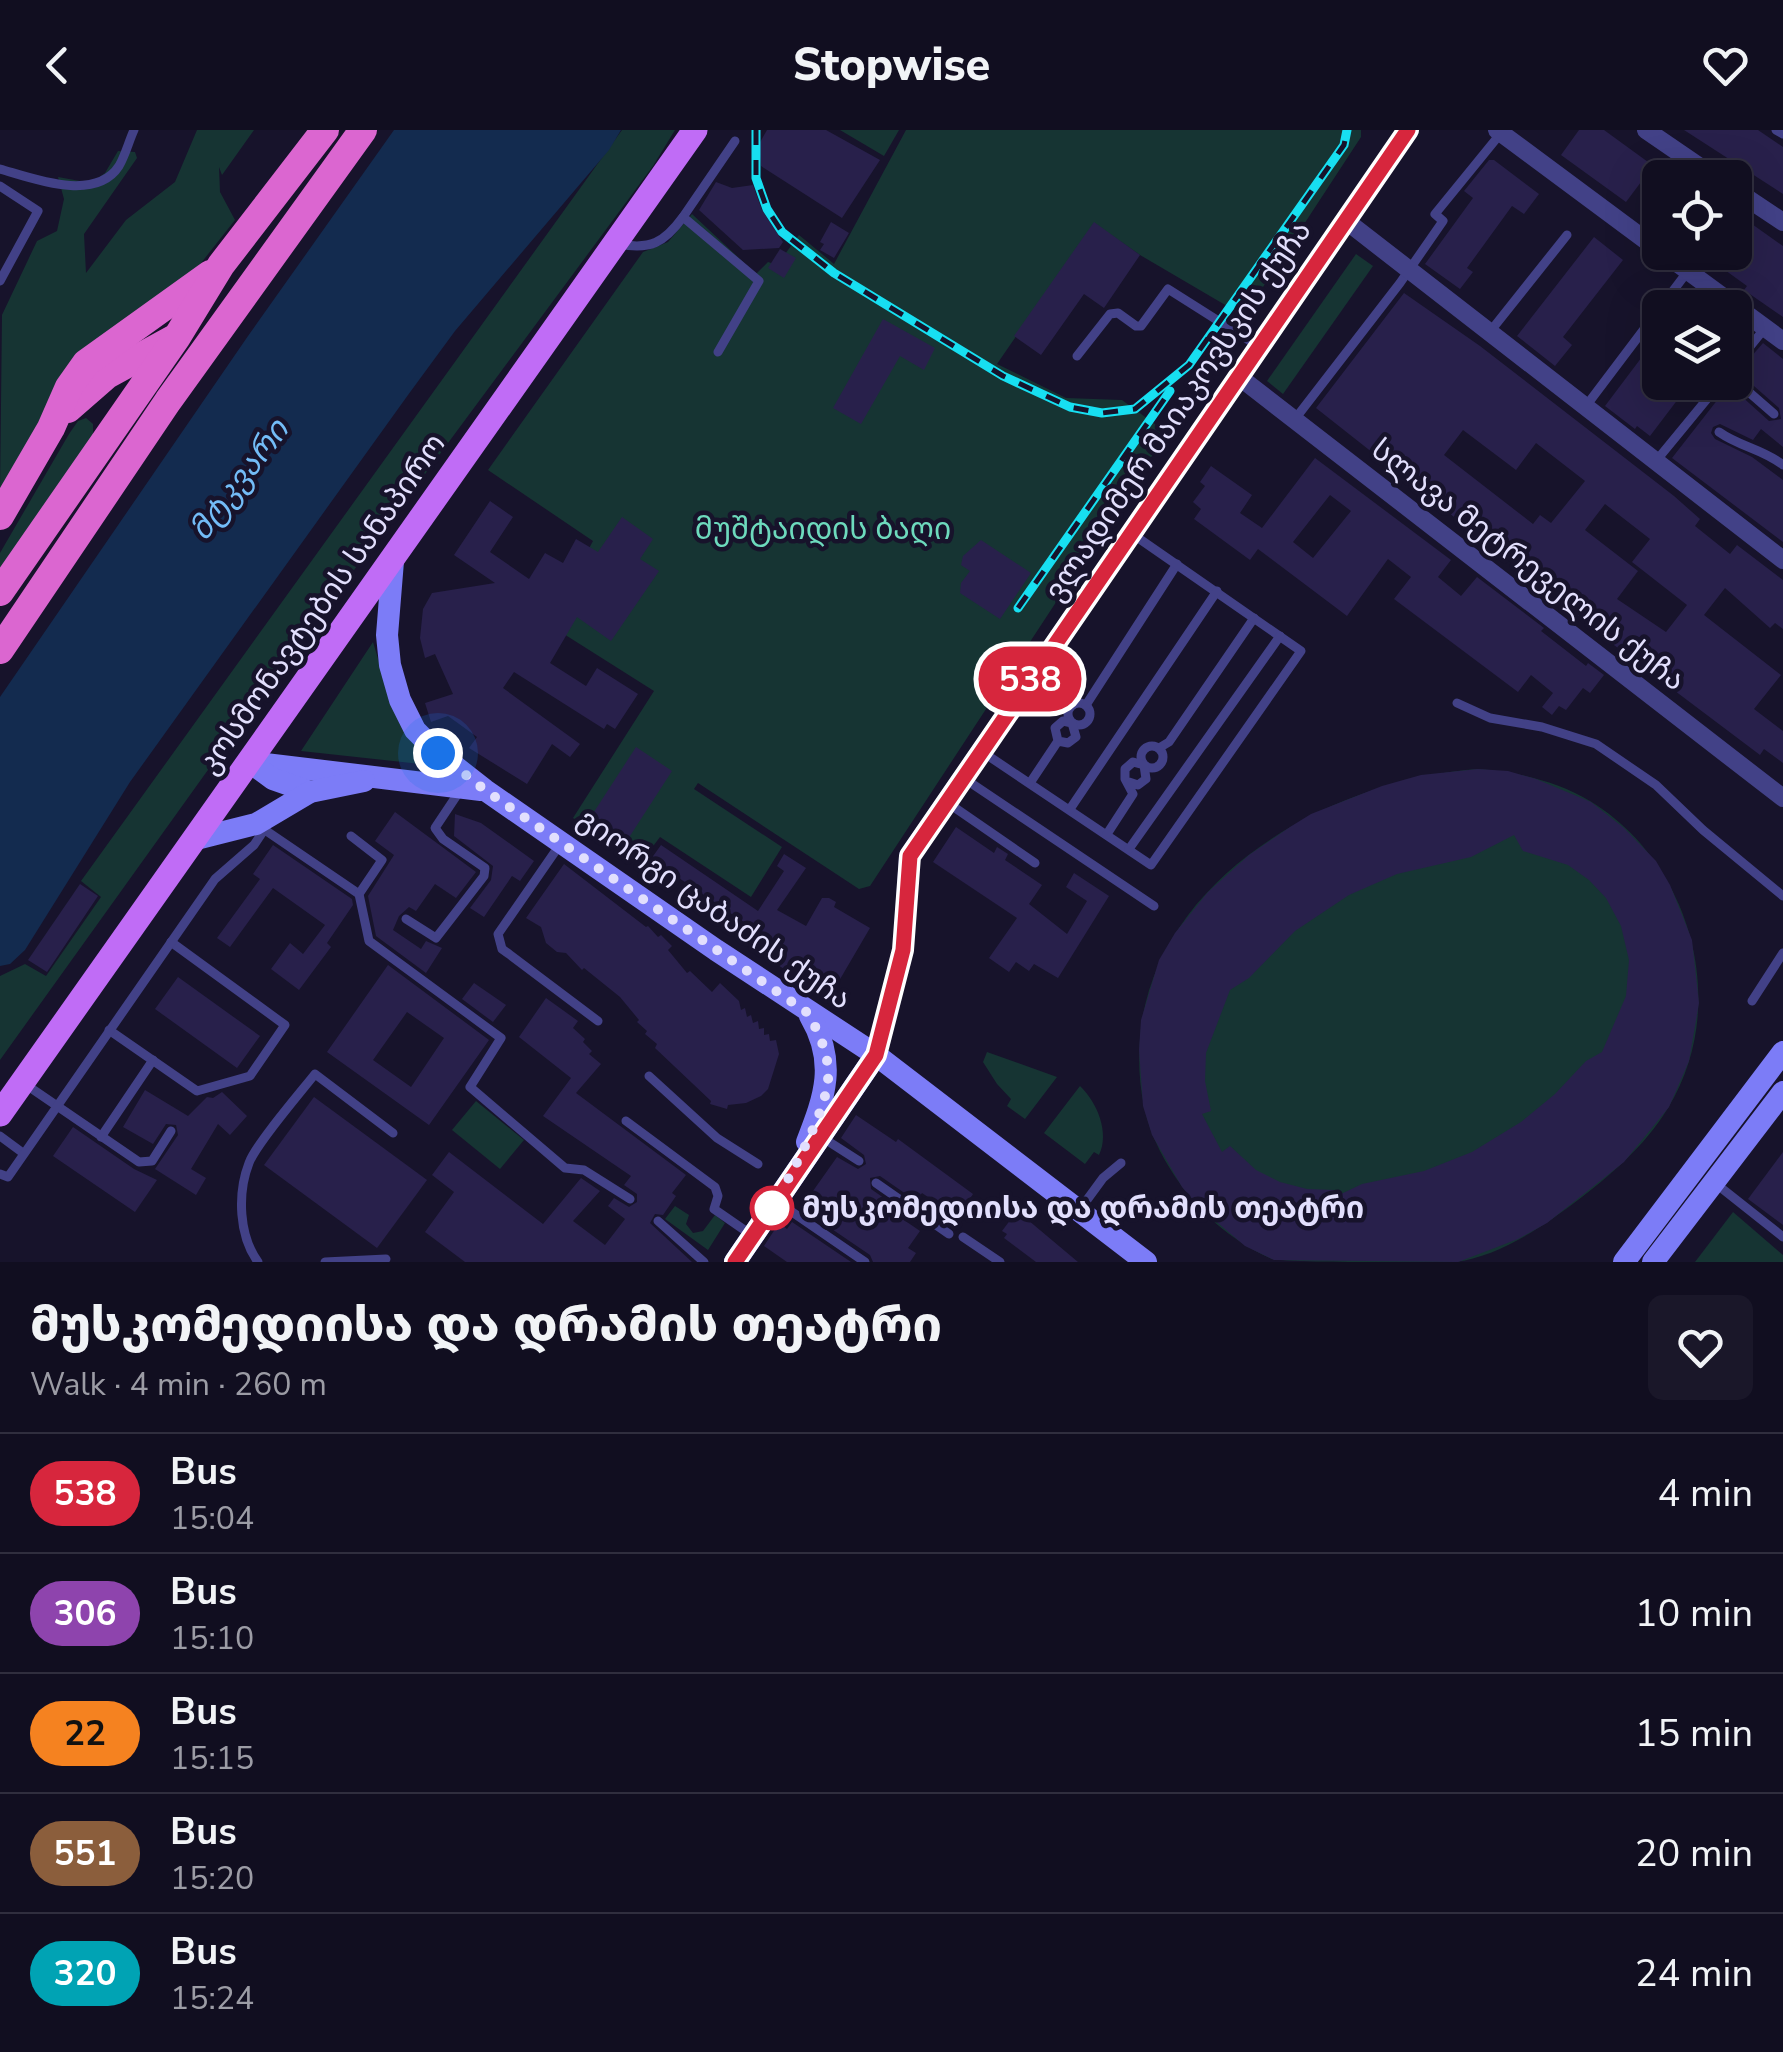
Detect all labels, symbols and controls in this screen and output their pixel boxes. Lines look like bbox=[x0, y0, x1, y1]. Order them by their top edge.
text: Stopwise bbox=[793, 35, 990, 96]
icon: back bbox=[30, 38, 85, 93]
icon: heart bbox=[1698, 38, 1753, 93]
map controls bbox=[1642, 160, 1752, 400]
button: locate bbox=[1642, 160, 1752, 270]
street label: ვლადიმერ მაიაკოვსკის ქუჩა bbox=[1035, 213, 1321, 609]
button: layers bbox=[1642, 290, 1752, 400]
water label: მტკვარი bbox=[179, 409, 300, 549]
street label: კოსმონავტების სანაპირო bbox=[189, 426, 455, 782]
street label: სლავა მეტრეველის ქუჩა bbox=[1362, 429, 1694, 701]
park label: მუშტაიდის ბაღი bbox=[695, 509, 951, 550]
line badge: 538 bbox=[972, 646, 1088, 712]
text: 538 bbox=[998, 656, 1062, 703]
your location bbox=[413, 728, 463, 778]
street label: გიორგი ცაბაძის ქუჩა bbox=[569, 799, 859, 1019]
marker: მუსკომედიისა და დრამის თეატრი bbox=[751, 1187, 793, 1229]
place label: მუსკომედიისა და დრამის თეატრი bbox=[802, 1188, 1364, 1229]
text: მუსკომედიისა და დრამის თეატრი bbox=[30, 1292, 942, 1358]
button: heart bbox=[1648, 1295, 1753, 1400]
text: Walk · 4 min · 260 m bbox=[30, 1363, 327, 1406]
text: Bus bbox=[170, 1446, 237, 1497]
text: 4 min bbox=[1658, 1468, 1753, 1519]
text: 538 bbox=[53, 1470, 117, 1517]
text: 15:04 bbox=[170, 1497, 254, 1540]
text: Bus bbox=[170, 1566, 237, 1617]
text: 10 min bbox=[1635, 1588, 1753, 1639]
text: 306 bbox=[53, 1590, 117, 1637]
text: 15:10 bbox=[170, 1617, 254, 1660]
text: Bus bbox=[170, 1686, 237, 1737]
text: 15 min bbox=[1635, 1708, 1753, 1759]
text: 22 bbox=[64, 1710, 106, 1757]
text: 15:15 bbox=[170, 1737, 254, 1780]
text: Bus bbox=[170, 1806, 237, 1857]
text: 20 min bbox=[1635, 1828, 1753, 1879]
text: 551 bbox=[53, 1830, 117, 1877]
text: 15:20 bbox=[170, 1857, 254, 1900]
text: Bus bbox=[170, 1926, 237, 1977]
text: 24 min bbox=[1635, 1948, 1753, 1999]
text: 320 bbox=[53, 1950, 117, 1997]
text: 15:24 bbox=[170, 1977, 254, 2020]

